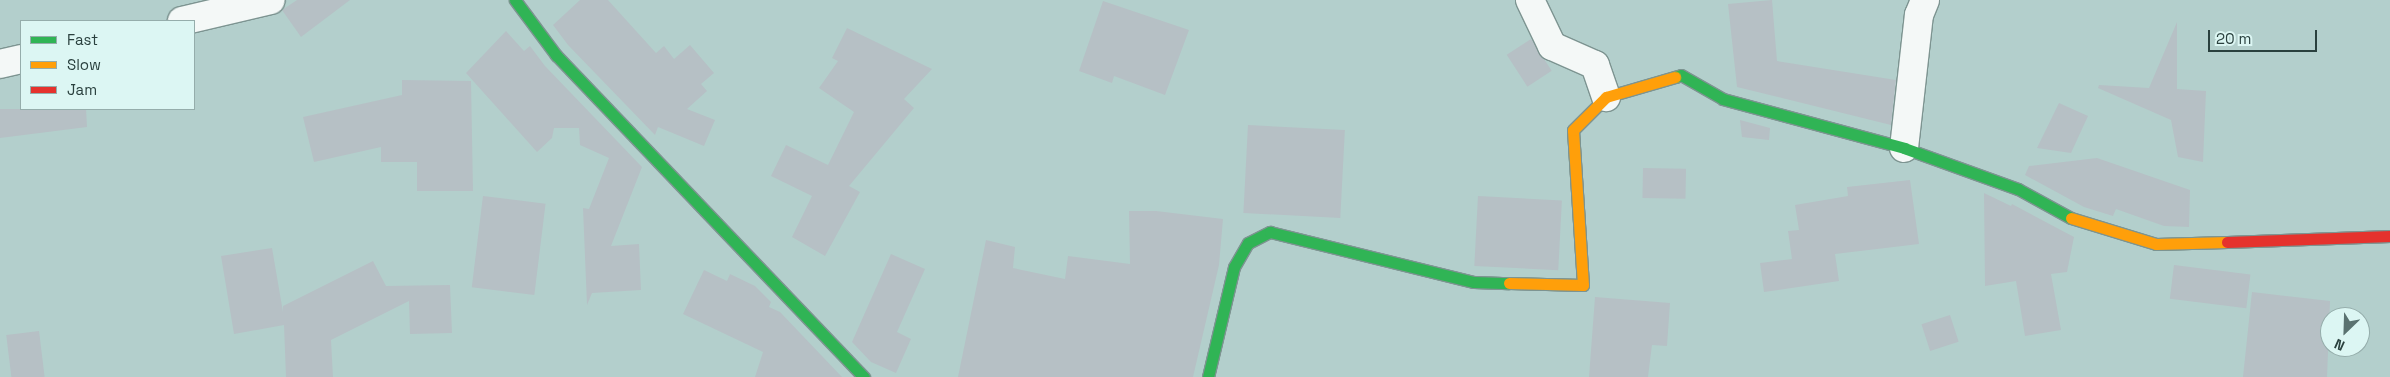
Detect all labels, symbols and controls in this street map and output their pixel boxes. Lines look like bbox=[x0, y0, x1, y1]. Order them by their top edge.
legend bbox=[20, 20, 195, 110]
scale bar bbox=[2210, 20, 2319, 52]
text: 20 m bbox=[2216, 29, 2251, 48]
text: Fast bbox=[67, 30, 98, 49]
text: Slow bbox=[67, 55, 101, 74]
text: Jam bbox=[67, 80, 97, 99]
north arrow bbox=[2320, 307, 2370, 357]
text: N bbox=[2331, 335, 2347, 355]

